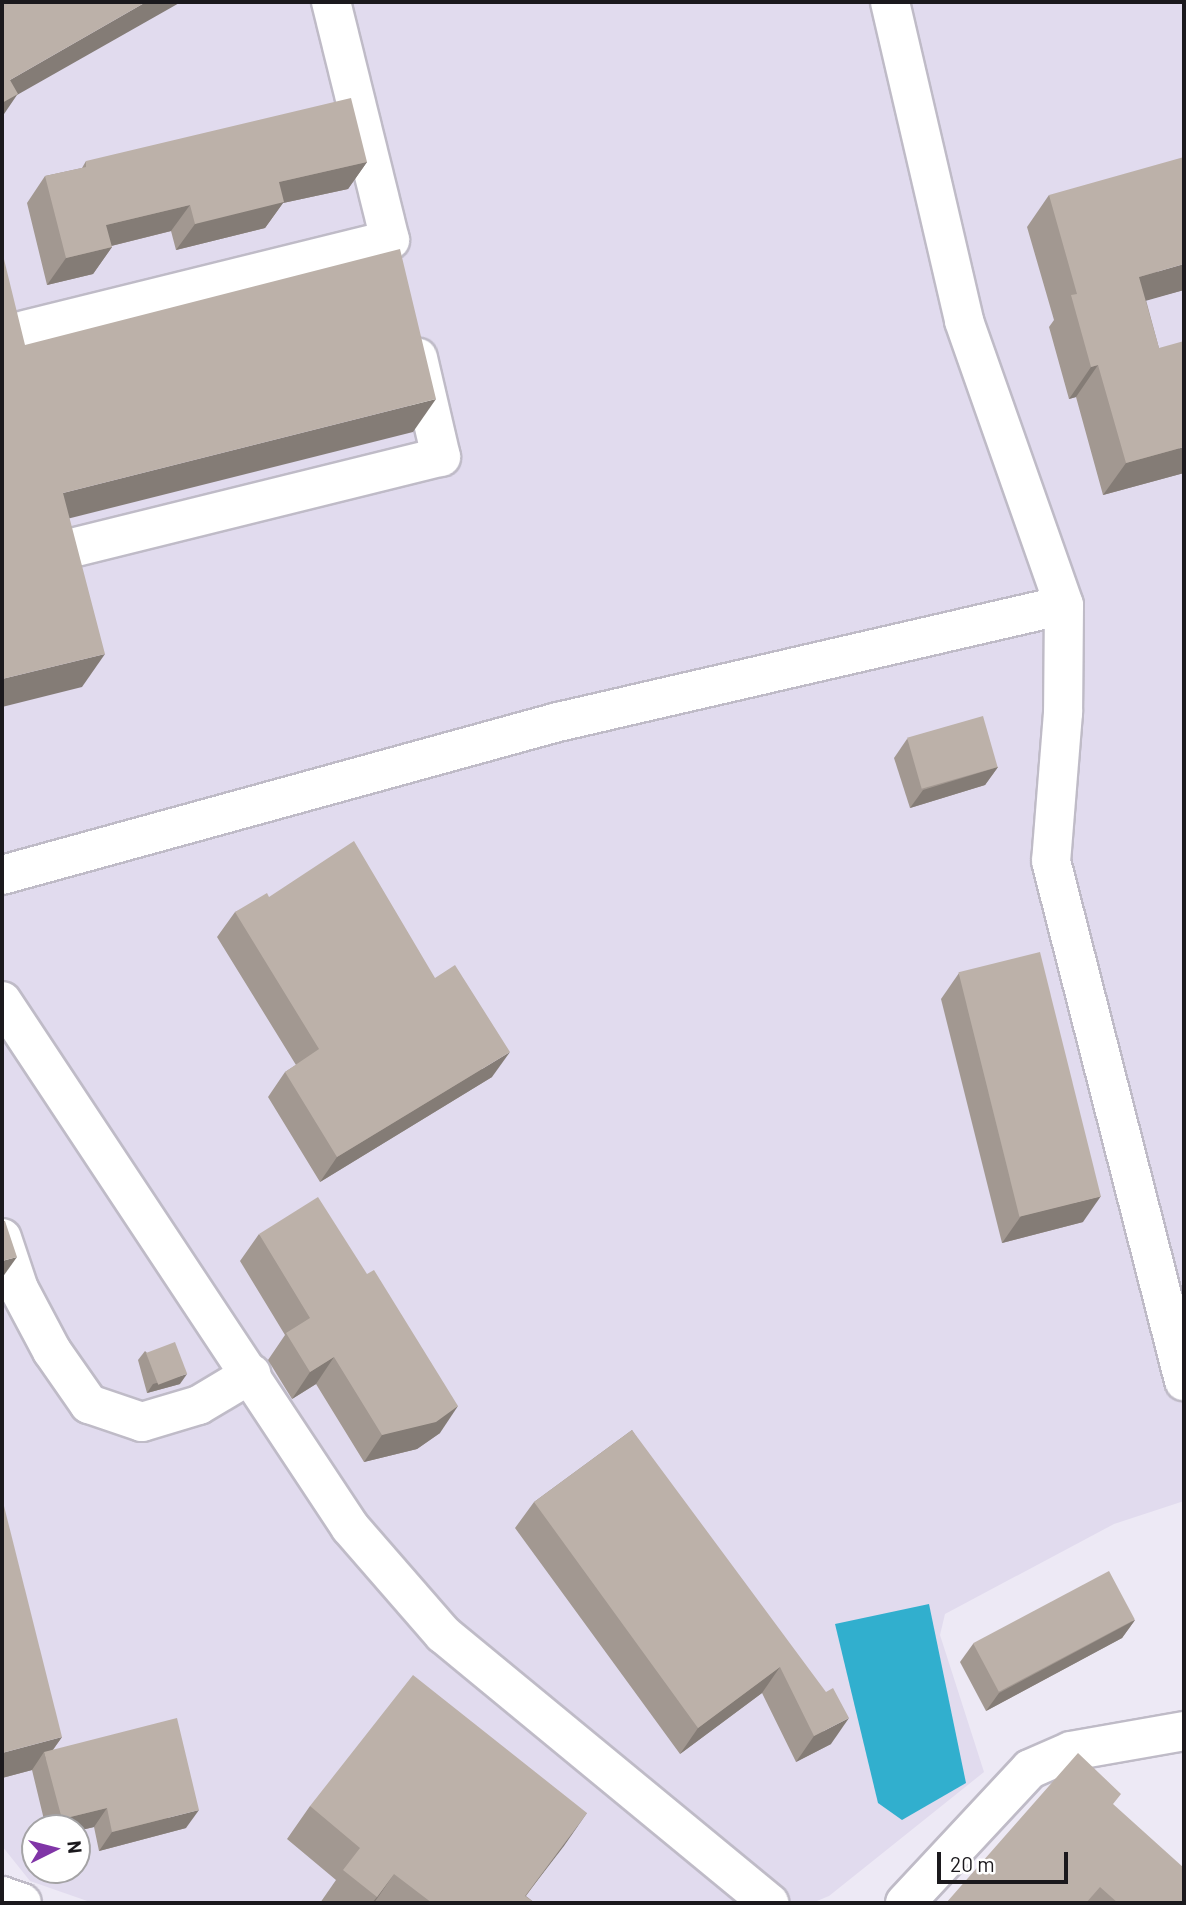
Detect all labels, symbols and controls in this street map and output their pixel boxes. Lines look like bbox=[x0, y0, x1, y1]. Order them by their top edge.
north arrow bbox=[21, 1814, 91, 1884]
text: N bbox=[63, 1839, 87, 1854]
scale bar bbox=[941, 1839, 1072, 1883]
text: 20 m bbox=[950, 1851, 995, 1876]

